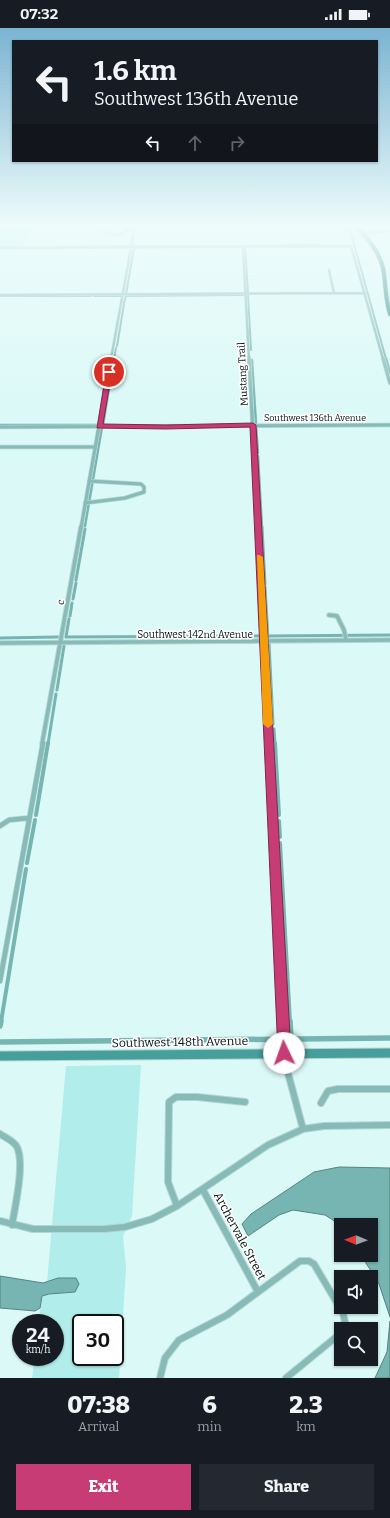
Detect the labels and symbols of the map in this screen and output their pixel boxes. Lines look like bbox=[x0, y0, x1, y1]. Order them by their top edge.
street label: Mustang Trail bbox=[235, 342, 251, 406]
pin bbox=[92, 355, 126, 389]
street label: Southwest 136th Avenue bbox=[264, 413, 366, 423]
street label: c bbox=[55, 599, 67, 606]
street label: Southwest 142nd Avenue bbox=[137, 629, 253, 641]
position arrow bbox=[263, 1032, 305, 1074]
street label: Southwest 148th Avenue bbox=[112, 1034, 248, 1050]
street label: Archervale Street bbox=[211, 1190, 269, 1283]
north arrow bbox=[334, 1218, 378, 1262]
speed limit sign: 30 bbox=[72, 1314, 124, 1366]

